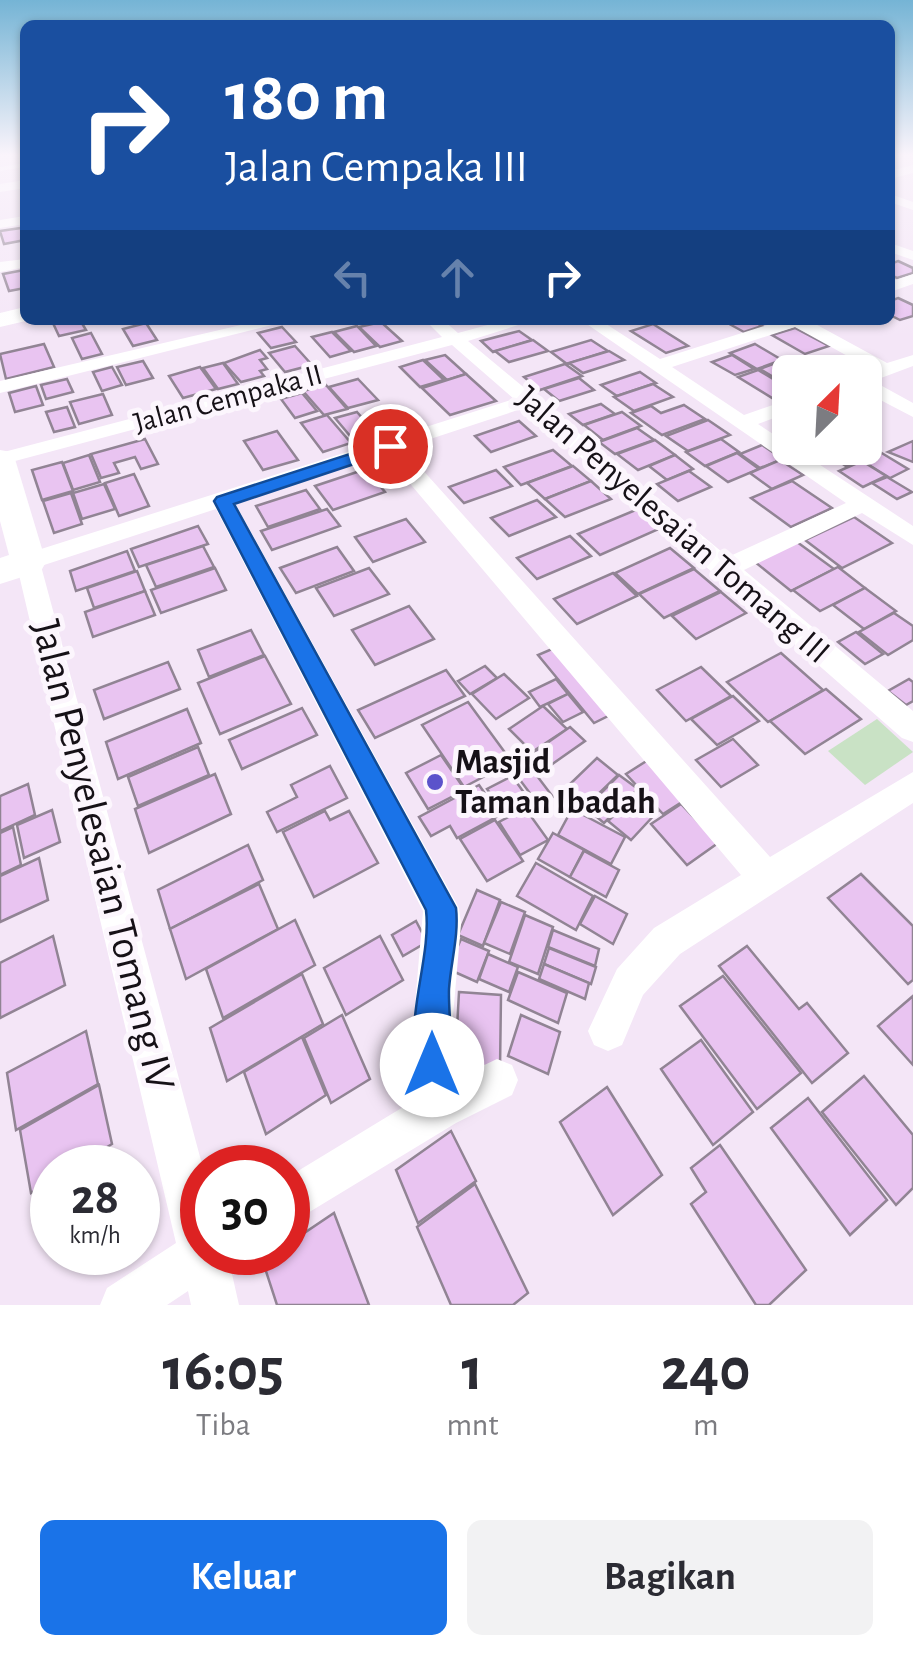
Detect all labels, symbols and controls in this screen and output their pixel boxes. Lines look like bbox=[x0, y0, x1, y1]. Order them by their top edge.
icon: right bbox=[60, 60, 190, 190]
text: 180 m bbox=[225, 63, 388, 133]
text: Jalan Cempaka III bbox=[225, 145, 528, 190]
icon: left bbox=[325, 250, 380, 305]
icon: ahead bbox=[430, 250, 485, 305]
icon: right bbox=[535, 250, 590, 305]
north arrow bbox=[772, 355, 882, 465]
map controls bbox=[772, 355, 882, 465]
street label: Jalan Cempaka II bbox=[130, 359, 326, 439]
street label: Jalan Penyelesaian Tomang III bbox=[510, 380, 836, 670]
pin bbox=[348, 404, 433, 489]
icon: arrive bbox=[363, 419, 418, 474]
street label: Jalan Penyelesaian Tomang IV bbox=[24, 616, 182, 1095]
place label: Masjid Taman Ibadah bbox=[455, 745, 656, 820]
marker: Masjid Taman Ibadah bbox=[424, 771, 446, 793]
position arrow bbox=[380, 1013, 484, 1117]
speed limit sign: 30 bbox=[180, 1145, 310, 1275]
text: 28 bbox=[71, 1173, 119, 1223]
text: km/h bbox=[69, 1223, 121, 1248]
text: 16:05 bbox=[162, 1341, 284, 1401]
text: 1 bbox=[462, 1341, 483, 1401]
text: 240 bbox=[661, 1341, 751, 1401]
text: Tiba bbox=[196, 1409, 251, 1441]
text: mnt bbox=[446, 1409, 498, 1441]
text: m bbox=[693, 1409, 718, 1441]
button: Keluar bbox=[40, 1520, 447, 1635]
button: Bagikan bbox=[467, 1520, 873, 1635]

